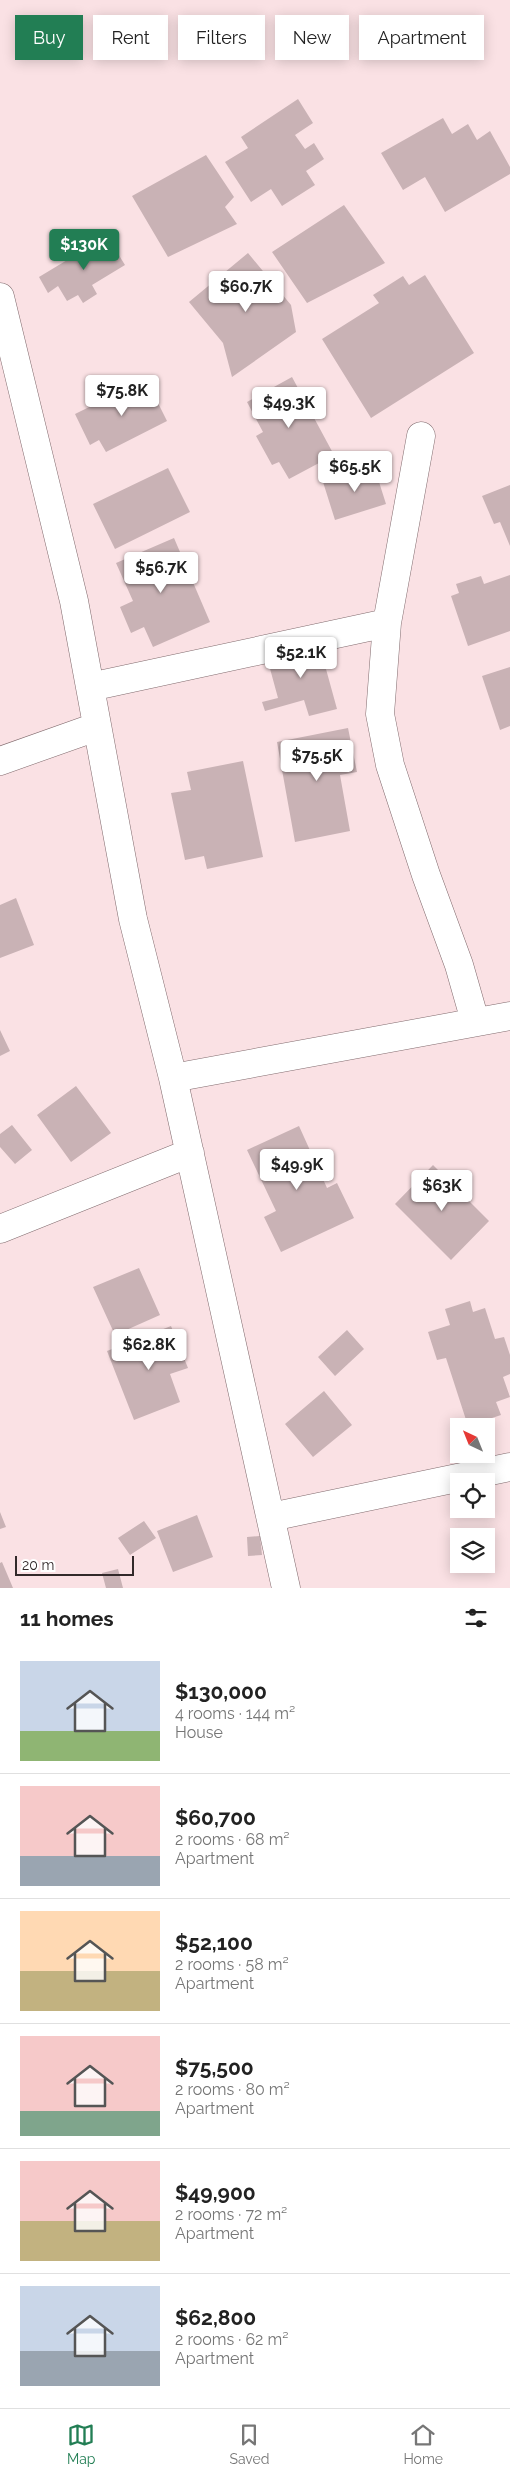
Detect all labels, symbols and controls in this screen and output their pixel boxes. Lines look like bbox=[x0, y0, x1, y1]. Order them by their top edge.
chip: Buy bbox=[15, 15, 83, 60]
chip: Rent bbox=[93, 15, 168, 60]
chip: Filters bbox=[178, 15, 265, 60]
chip: New bbox=[275, 15, 349, 60]
chip: Apartment bbox=[359, 15, 484, 60]
pin: $130K bbox=[49, 228, 119, 271]
text: $130K bbox=[60, 235, 108, 254]
pin: $60.7K bbox=[205, 270, 287, 313]
text: $60.7K bbox=[220, 277, 272, 296]
pin: $75.8K bbox=[81, 374, 163, 417]
text: $75.8K bbox=[96, 381, 148, 400]
pin: $49.3K bbox=[248, 386, 330, 429]
text: $49.3K bbox=[263, 393, 315, 412]
pin: $65.5K bbox=[314, 450, 396, 493]
text: $65.5K bbox=[329, 457, 381, 476]
pin: $56.7K bbox=[120, 552, 202, 594]
text: $56.7K bbox=[135, 558, 187, 577]
pin: $52.1K bbox=[260, 636, 342, 679]
text: $52.1K bbox=[276, 643, 326, 662]
pin: $75.5K bbox=[276, 740, 358, 782]
text: $75.5K bbox=[292, 746, 342, 765]
pin: $49.9K bbox=[256, 1148, 338, 1191]
text: $49.9K bbox=[271, 1155, 323, 1174]
pin: $63K bbox=[412, 1170, 472, 1212]
text: $63K bbox=[422, 1176, 462, 1195]
pin: $62.8K bbox=[108, 1328, 190, 1371]
text: $62.8K bbox=[123, 1335, 175, 1354]
north arrow bbox=[450, 1418, 495, 1462]
map controls bbox=[450, 1418, 495, 1573]
button: locate bbox=[450, 1473, 495, 1518]
button: layers bbox=[450, 1528, 495, 1573]
scale bar bbox=[15, 1553, 134, 1576]
text: 20 m bbox=[22, 1557, 54, 1573]
icon: filters bbox=[462, 1604, 490, 1632]
text: 11 homes bbox=[20, 1606, 114, 1631]
text: $130,000 bbox=[175, 1679, 267, 1704]
icon: home bbox=[60, 1681, 120, 1741]
text: 4 rooms · 144 m² bbox=[175, 1704, 295, 1723]
text: House bbox=[175, 1723, 223, 1742]
text: $60,700 bbox=[175, 1805, 256, 1830]
icon: home bbox=[60, 1806, 120, 1866]
text: 2 rooms · 68 m² bbox=[175, 1830, 290, 1849]
text: Apartment bbox=[175, 1849, 254, 1868]
text: $52,100 bbox=[175, 1930, 253, 1955]
icon: home bbox=[60, 1931, 120, 1991]
text: 2 rooms · 58 m² bbox=[175, 1955, 289, 1974]
text: Apartment bbox=[175, 1974, 254, 1993]
text: $75,500 bbox=[175, 2055, 254, 2080]
icon: home bbox=[60, 2056, 120, 2116]
text: 2 rooms · 80 m² bbox=[175, 2080, 290, 2099]
text: Apartment bbox=[175, 2099, 254, 2118]
text: $49,900 bbox=[175, 2180, 256, 2205]
icon: home bbox=[60, 2181, 120, 2241]
text: 2 rooms · 72 m² bbox=[175, 2205, 287, 2224]
text: Apartment bbox=[175, 2224, 254, 2243]
text: $62,800 bbox=[175, 2305, 256, 2330]
icon: home bbox=[60, 2306, 120, 2366]
text: 2 rooms · 62 m² bbox=[175, 2330, 288, 2349]
text: Apartment bbox=[175, 2349, 254, 2368]
tab: Map bbox=[67, 2421, 95, 2467]
tab: Saved bbox=[229, 2421, 269, 2467]
tab: Home bbox=[403, 2421, 443, 2467]

